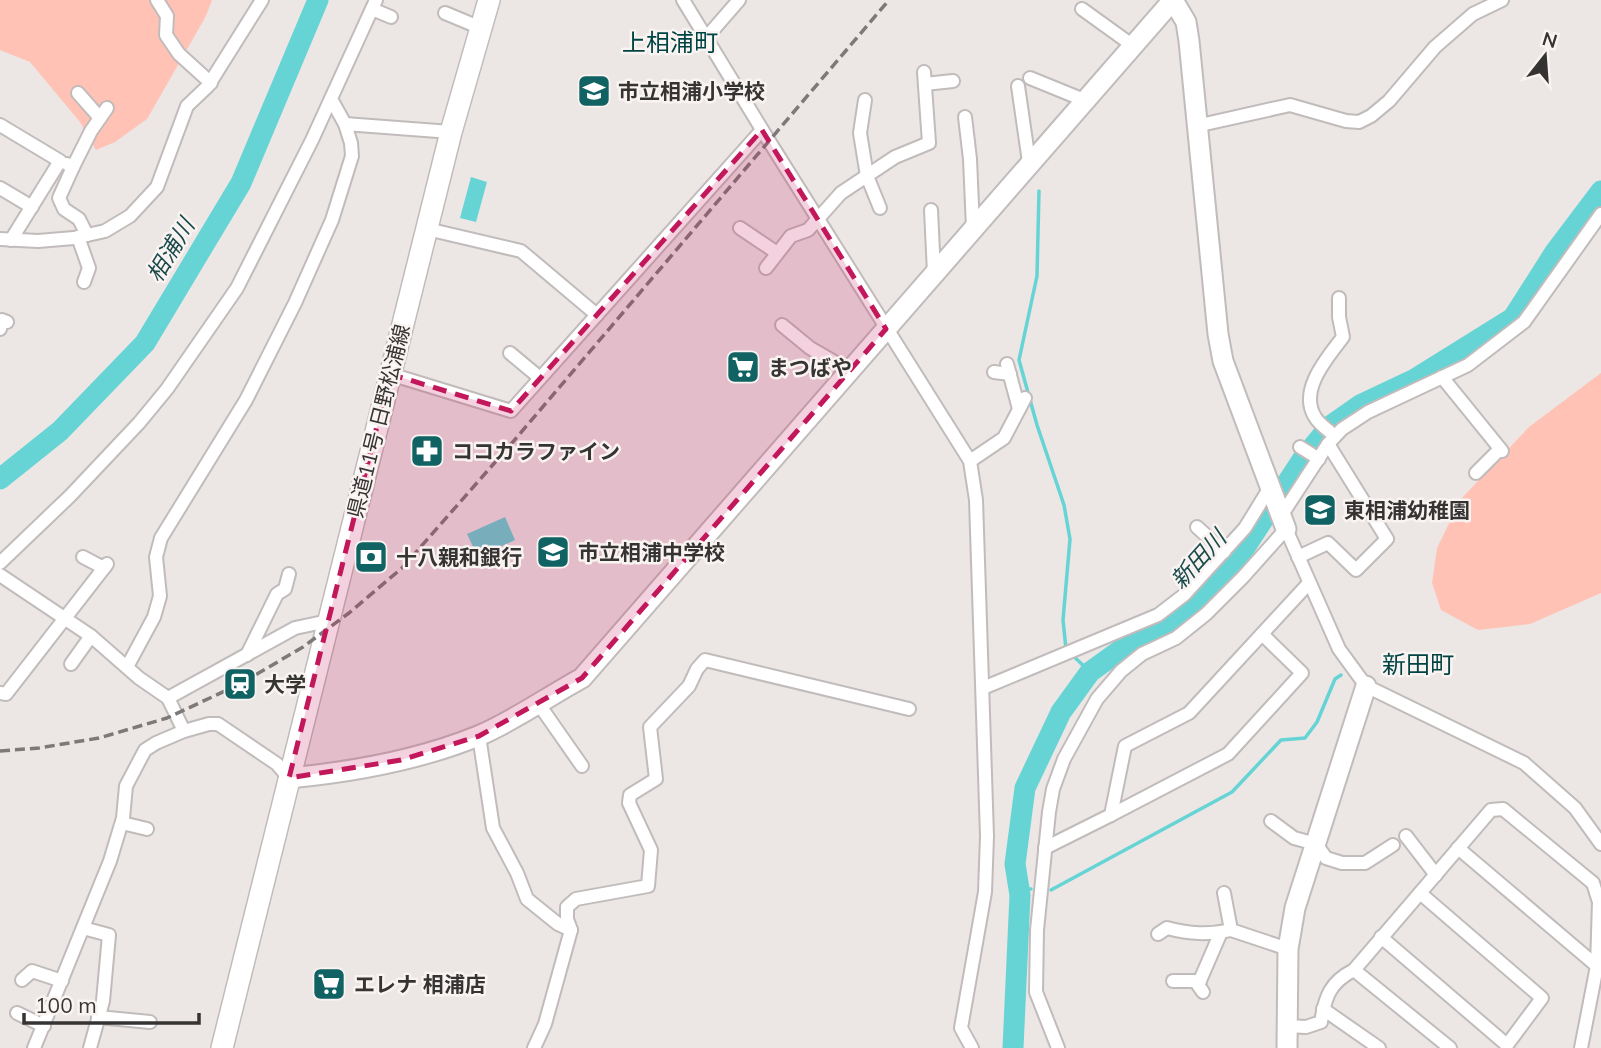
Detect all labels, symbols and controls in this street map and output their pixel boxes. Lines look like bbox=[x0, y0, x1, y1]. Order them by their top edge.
north arrow bbox=[1510, 21, 1580, 91]
text: N bbox=[1540, 26, 1560, 53]
district label: 上相浦町 bbox=[622, 27, 718, 57]
school or university icon: 市立相浦小学校 bbox=[575, 72, 613, 110]
place label: 市立相浦小学校 bbox=[618, 78, 765, 104]
water label: 相浦川 bbox=[140, 210, 202, 287]
street label: 県道11号 日野松浦線 bbox=[341, 321, 415, 521]
supermarket icon: まつばや bbox=[724, 348, 762, 386]
place label: まつばや bbox=[768, 354, 852, 380]
pharmacy icon: ココカラファイン bbox=[408, 432, 446, 470]
place label: ココカラファイン bbox=[452, 438, 620, 464]
school or university icon: 東相浦幼稚園 bbox=[1301, 491, 1339, 529]
place label: 東相浦幼稚園 bbox=[1344, 497, 1470, 523]
water label: 新田川 bbox=[1164, 521, 1234, 594]
school or university icon: 市立相浦中学校 bbox=[534, 533, 572, 571]
bank icon: 十八親和銀行 bbox=[352, 538, 390, 576]
place label: 市立相浦中学校 bbox=[578, 539, 725, 565]
place label: 十八親和銀行 bbox=[396, 544, 522, 570]
district label: 新田町 bbox=[1382, 649, 1454, 679]
station icon: 大学 bbox=[221, 665, 259, 703]
place label: 大学 bbox=[264, 671, 306, 697]
supermarket icon: エレナ 相浦店 bbox=[310, 965, 348, 1003]
place label: エレナ 相浦店 bbox=[354, 971, 486, 997]
scale bar bbox=[24, 982, 200, 1026]
text: 100 m bbox=[35, 992, 97, 1018]

